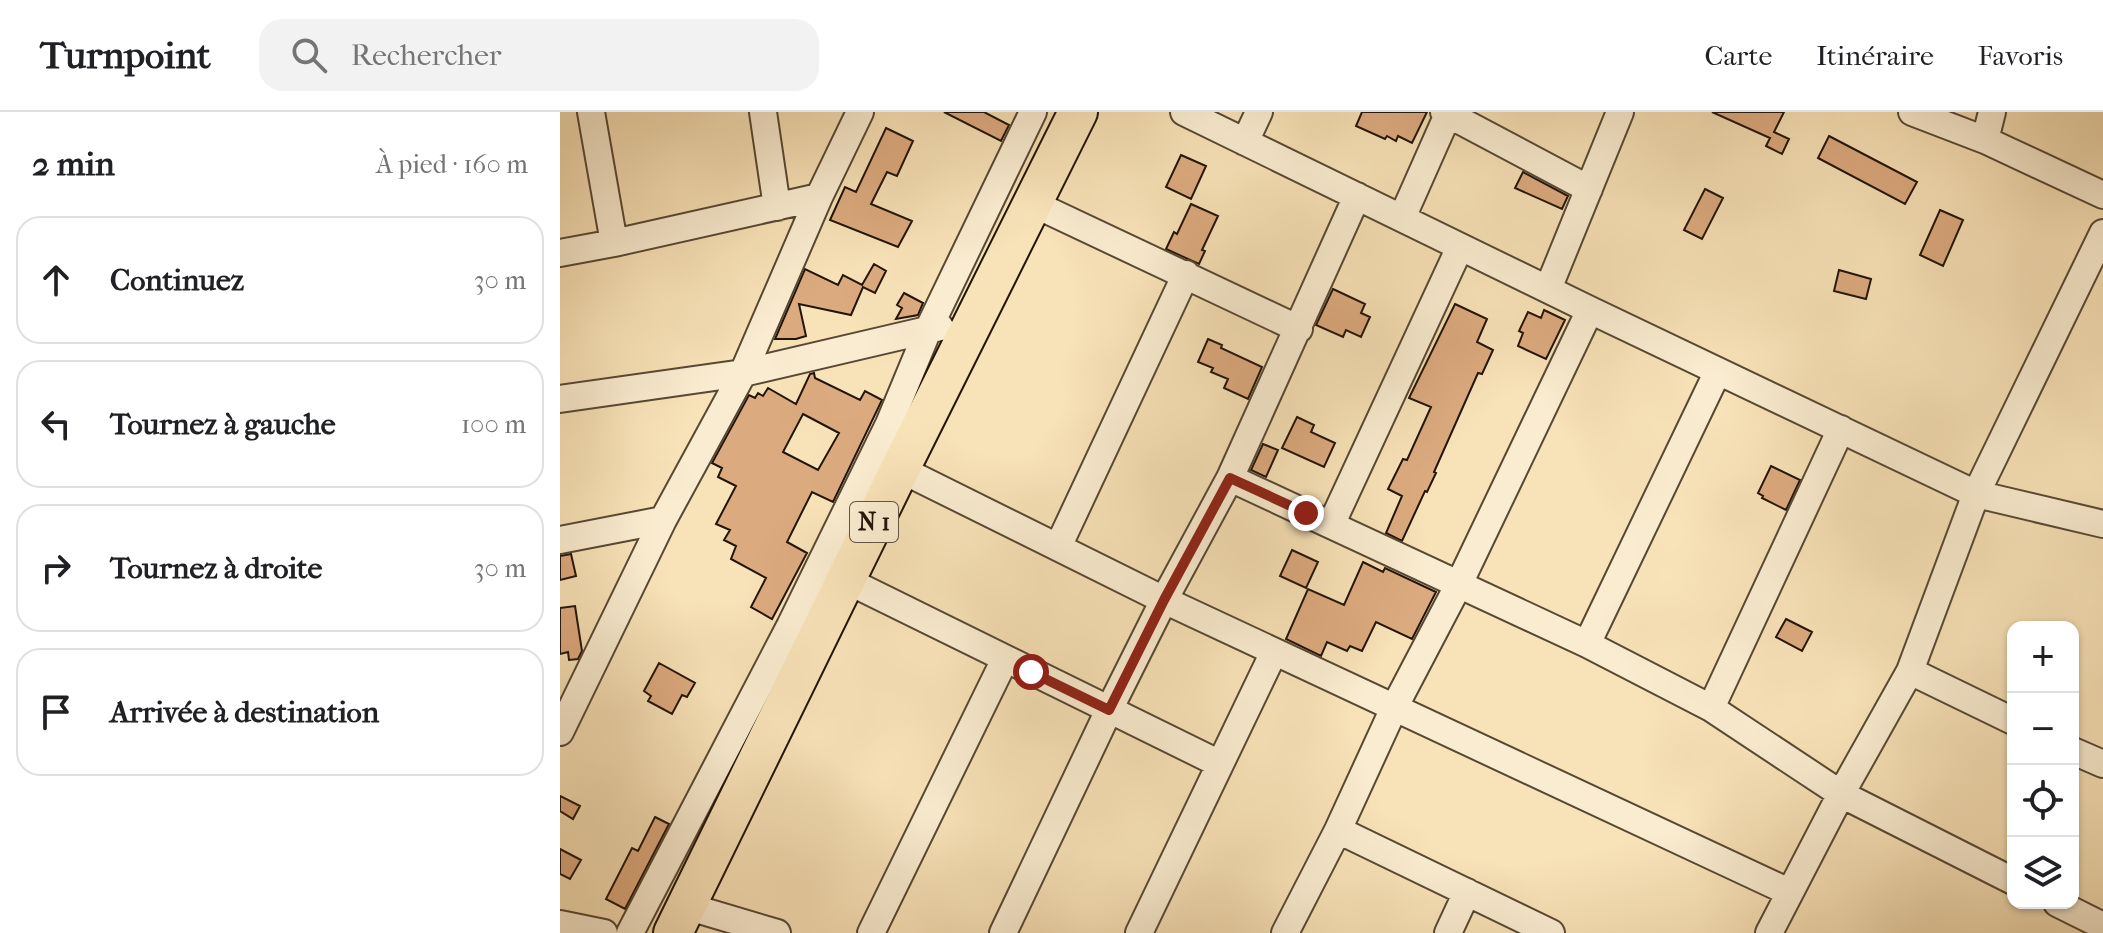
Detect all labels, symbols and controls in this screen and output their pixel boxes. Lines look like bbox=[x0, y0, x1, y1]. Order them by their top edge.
search box bbox=[259, 19, 819, 91]
text: Turnpoint bbox=[40, 33, 211, 78]
icon: search bbox=[287, 33, 331, 77]
text: Rechercher bbox=[351, 38, 502, 73]
text: Carte bbox=[1705, 39, 1772, 72]
text: Itinéraire bbox=[1816, 39, 1934, 72]
text: Favoris bbox=[1978, 39, 2063, 72]
text: 2 min bbox=[32, 144, 115, 184]
text: À pied · 160 m bbox=[376, 149, 528, 180]
icon: ahead bbox=[34, 258, 78, 302]
text: Continuez bbox=[110, 263, 244, 298]
text: 30 m bbox=[474, 265, 526, 296]
icon: left bbox=[34, 402, 78, 446]
text: Tournez à gauche bbox=[110, 407, 336, 442]
text: 100 m bbox=[461, 409, 526, 440]
route end bbox=[1288, 495, 1324, 531]
road number: N 1 bbox=[850, 502, 898, 542]
icon: right bbox=[34, 546, 78, 590]
text: Tournez à droite bbox=[110, 551, 322, 586]
text: 30 m bbox=[474, 553, 526, 584]
map controls bbox=[2007, 621, 2079, 909]
button: + bbox=[2007, 621, 2079, 693]
route start bbox=[1013, 654, 1049, 690]
icon: arrive bbox=[34, 690, 78, 734]
button: − bbox=[2007, 693, 2079, 765]
text: Arrivée à destination bbox=[110, 695, 379, 730]
button: locate bbox=[2007, 765, 2079, 837]
button: layers bbox=[2007, 837, 2079, 909]

